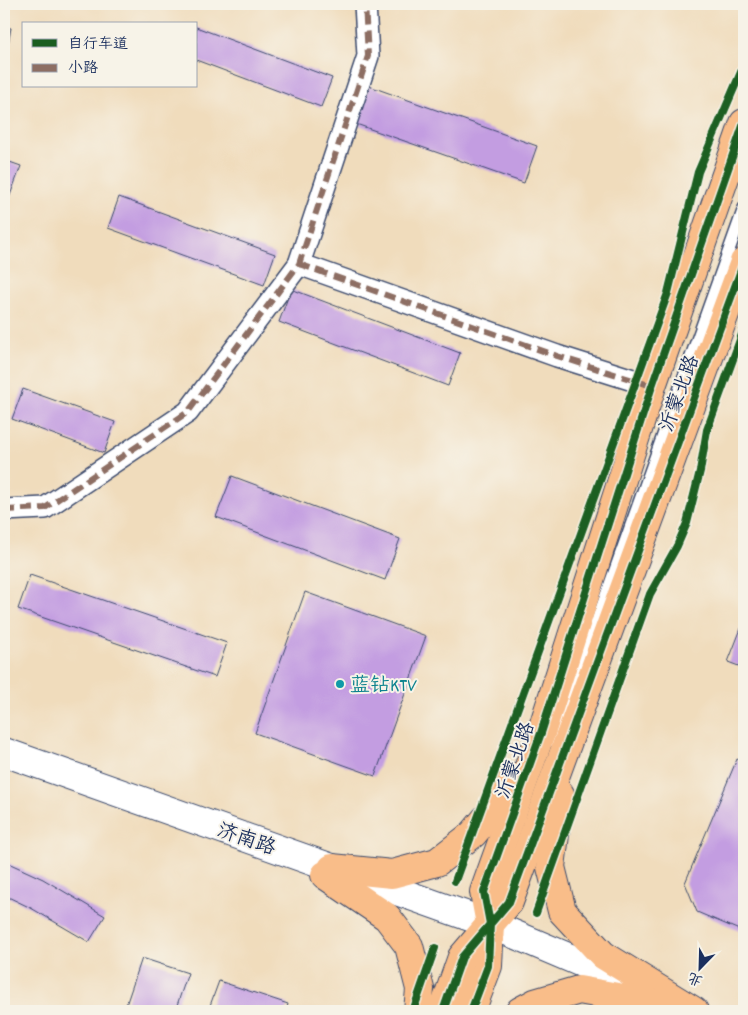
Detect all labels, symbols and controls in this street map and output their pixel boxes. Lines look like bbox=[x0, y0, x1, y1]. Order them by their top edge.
legend bbox=[22, 22, 198, 88]
text: 自行车道 bbox=[68, 34, 128, 56]
text: 小路 bbox=[68, 58, 98, 80]
street label: 沂蒙北路 bbox=[654, 351, 708, 436]
place label: 蓝钻KTV bbox=[350, 673, 417, 701]
marker: 蓝钻KTV bbox=[334, 678, 346, 690]
street label: 沂蒙北路 bbox=[491, 718, 543, 803]
street label: 济南路 bbox=[213, 818, 280, 864]
north arrow bbox=[676, 942, 726, 992]
text: 北 bbox=[685, 966, 706, 990]

